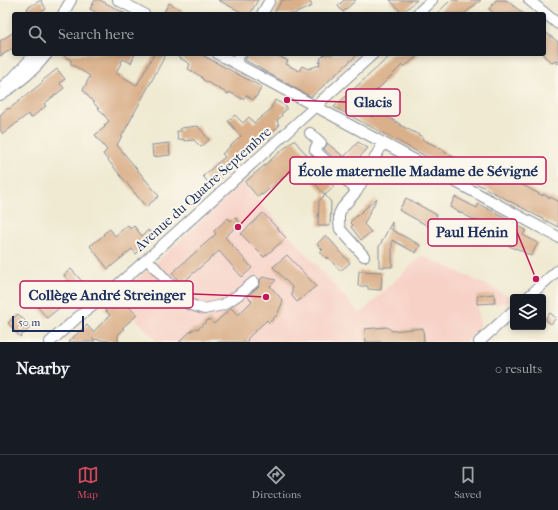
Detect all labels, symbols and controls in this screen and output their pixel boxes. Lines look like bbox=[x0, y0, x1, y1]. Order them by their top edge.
search box bbox=[12, 12, 546, 56]
icon: search bbox=[26, 23, 48, 45]
text: Search here bbox=[58, 25, 134, 43]
callout: Glacis bbox=[346, 89, 400, 116]
text: Glacis bbox=[354, 93, 393, 111]
street label: Avenue du Quatre Septembre bbox=[130, 123, 275, 256]
callout: École maternelle Madame de Sévigné bbox=[290, 157, 546, 184]
text: École maternelle Madame de Sévigné bbox=[298, 162, 539, 180]
callout: Paul Hénin bbox=[428, 219, 517, 246]
text: Paul Hénin bbox=[436, 223, 509, 241]
callout: Collège André Streinger bbox=[20, 281, 193, 308]
text: Collège André Streinger bbox=[28, 286, 186, 304]
map controls bbox=[510, 294, 546, 330]
button: layers bbox=[510, 294, 546, 330]
scale bar bbox=[12, 314, 84, 333]
text: 50 m bbox=[18, 316, 40, 329]
text: Nearby bbox=[16, 358, 70, 378]
text: 0 results bbox=[495, 361, 542, 376]
tab: Map bbox=[77, 464, 99, 501]
tab: Directions bbox=[252, 464, 301, 501]
tab: Saved bbox=[454, 464, 481, 501]

